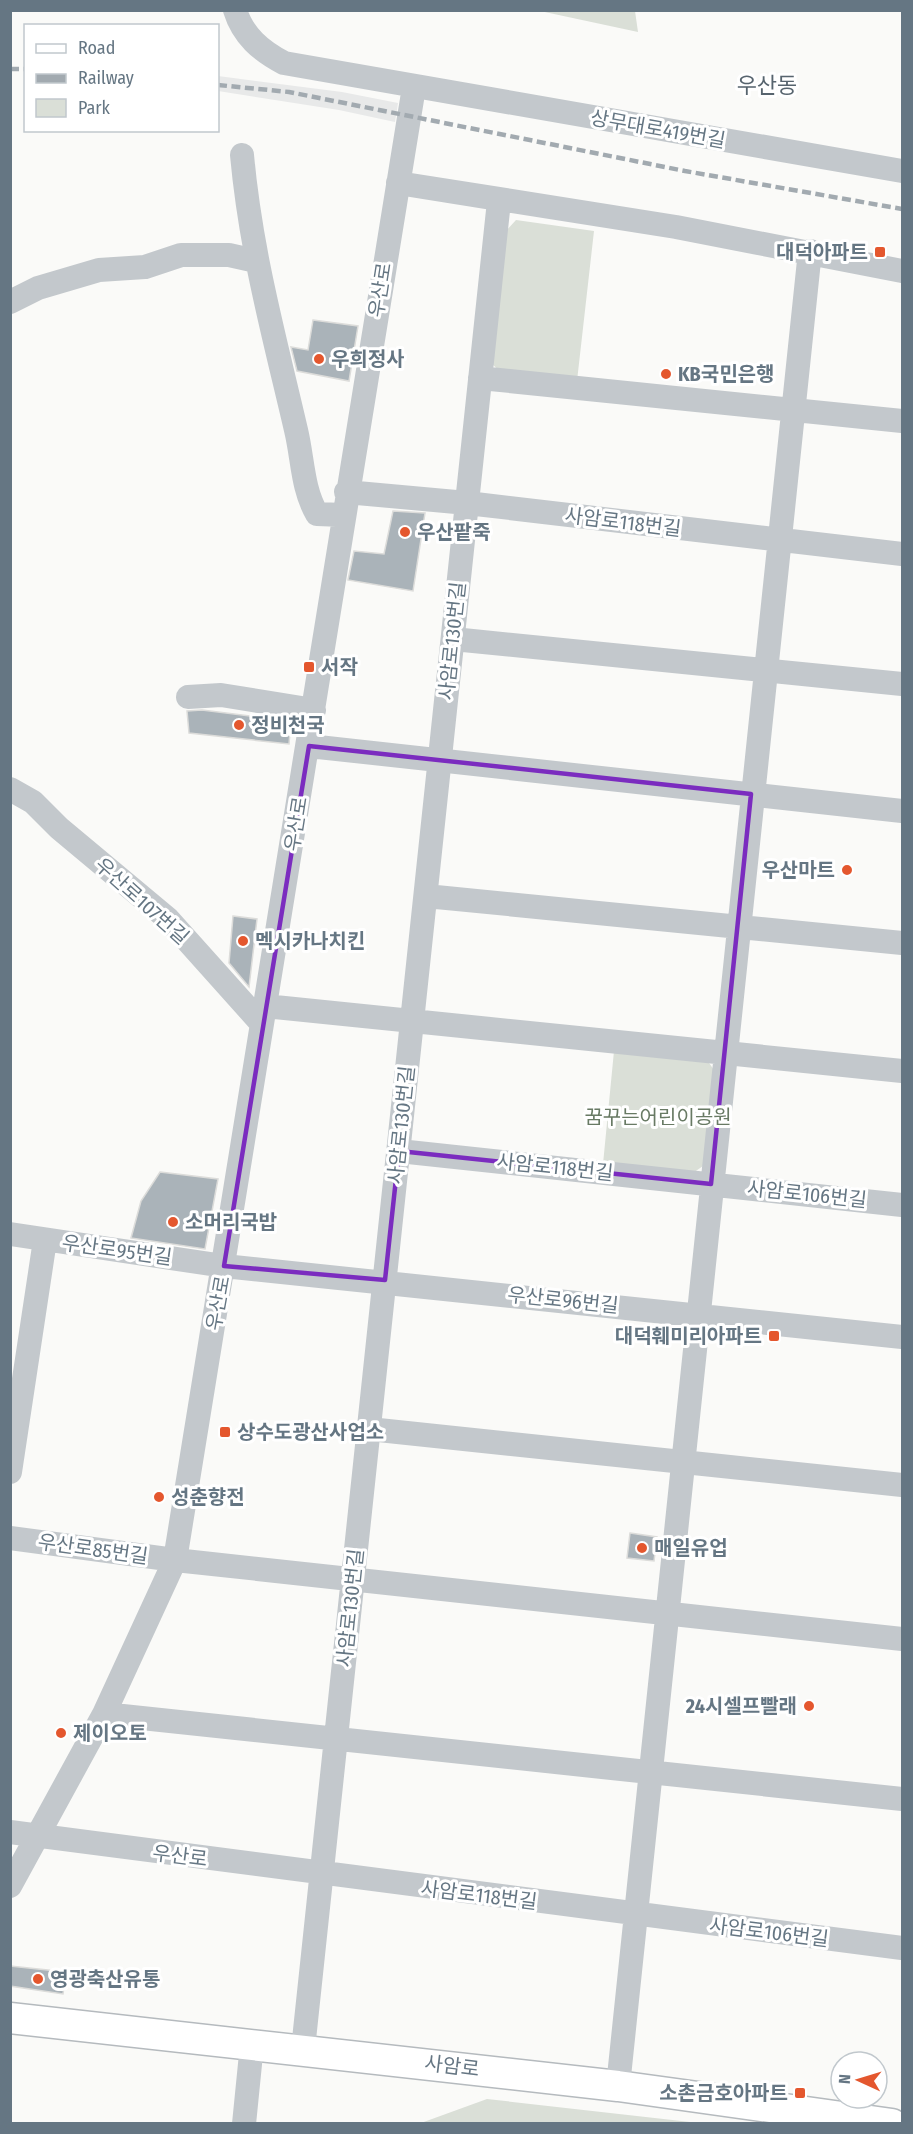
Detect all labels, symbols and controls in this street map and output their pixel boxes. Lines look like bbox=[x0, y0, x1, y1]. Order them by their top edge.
legend bbox=[24, 24, 219, 132]
text: Road bbox=[78, 37, 115, 59]
text: Railway bbox=[78, 67, 134, 89]
district label: 우산동 bbox=[737, 72, 797, 99]
text: Park bbox=[78, 97, 111, 119]
street label: 상무대로419번길 bbox=[589, 105, 727, 153]
place label: 대덕아파트 bbox=[776, 240, 868, 264]
marker: 대덕아파트 bbox=[873, 245, 887, 259]
street label: 우산로 bbox=[364, 261, 396, 319]
place label: 우희정사 bbox=[331, 347, 405, 371]
marker: 우희정사 bbox=[312, 352, 326, 366]
place label: KB국민은행 bbox=[678, 362, 774, 386]
marker: KB국민은행 bbox=[659, 367, 673, 381]
street label: 사암로118번길 bbox=[563, 503, 683, 541]
place label: 우산팥죽 bbox=[417, 520, 491, 544]
marker: 우산팥죽 bbox=[398, 525, 412, 539]
street label: 사암로130번길 bbox=[434, 580, 470, 702]
place label: 서작 bbox=[321, 655, 358, 679]
marker: 서작 bbox=[302, 660, 316, 674]
place label: 정비천국 bbox=[251, 713, 325, 737]
marker: 정비천국 bbox=[232, 718, 246, 732]
street label: 우산로 bbox=[280, 795, 312, 853]
street label: 우산로107번길 bbox=[90, 853, 194, 949]
place label: 우산마트 bbox=[761, 858, 835, 882]
marker: 우산마트 bbox=[840, 863, 854, 877]
place label: 멕시카나치킨 bbox=[255, 929, 365, 953]
marker: 멕시카나치킨 bbox=[236, 934, 250, 948]
street label: 사암로130번길 bbox=[383, 1064, 419, 1186]
park label: 꿈꾸는어린이공원 bbox=[584, 1105, 732, 1129]
street label: 사암로118번길 bbox=[495, 1149, 615, 1185]
street label: 사암로106번길 bbox=[746, 1176, 868, 1212]
place label: 소머리국밥 bbox=[185, 1210, 278, 1234]
marker: 소머리국밥 bbox=[166, 1215, 180, 1229]
street label: 우산로95번길 bbox=[60, 1230, 174, 1270]
street label: 우산로 bbox=[201, 1274, 235, 1332]
street label: 우산로96번길 bbox=[506, 1282, 620, 1318]
place label: 대덕훼미리아파트 bbox=[615, 1324, 762, 1348]
marker: 대덕훼미리아파트 bbox=[767, 1329, 781, 1343]
place label: 상수도광산사업소 bbox=[237, 1420, 384, 1444]
marker: 상수도광산사업소 bbox=[218, 1425, 232, 1439]
place label: 성춘향전 bbox=[171, 1485, 245, 1509]
marker: 성춘향전 bbox=[152, 1490, 166, 1504]
street label: 우산로85번길 bbox=[36, 1529, 150, 1569]
place label: 매일유업 bbox=[654, 1536, 728, 1560]
marker: 매일유업 bbox=[635, 1541, 649, 1555]
street label: 사암로130번길 bbox=[332, 1547, 368, 1669]
place label: 24시셀프빨래 bbox=[685, 1694, 797, 1718]
marker: 24시셀프빨래 bbox=[802, 1699, 816, 1713]
place label: 제이오토 bbox=[73, 1721, 147, 1745]
marker: 제이오토 bbox=[54, 1726, 68, 1740]
street label: 우산로 bbox=[151, 1841, 209, 1871]
street label: 사암로118번길 bbox=[419, 1876, 539, 1914]
street label: 사암로106번길 bbox=[708, 1913, 830, 1951]
place label: 영광축산유통 bbox=[50, 1967, 160, 1991]
marker: 영광축산유통 bbox=[31, 1972, 45, 1986]
north arrow bbox=[829, 2050, 889, 2110]
street label: 사암로 bbox=[423, 2051, 481, 2081]
text: N bbox=[835, 2074, 854, 2084]
place label: 소촌금호아파트 bbox=[659, 2081, 788, 2105]
marker: 소촌금호아파트 bbox=[793, 2086, 807, 2100]

